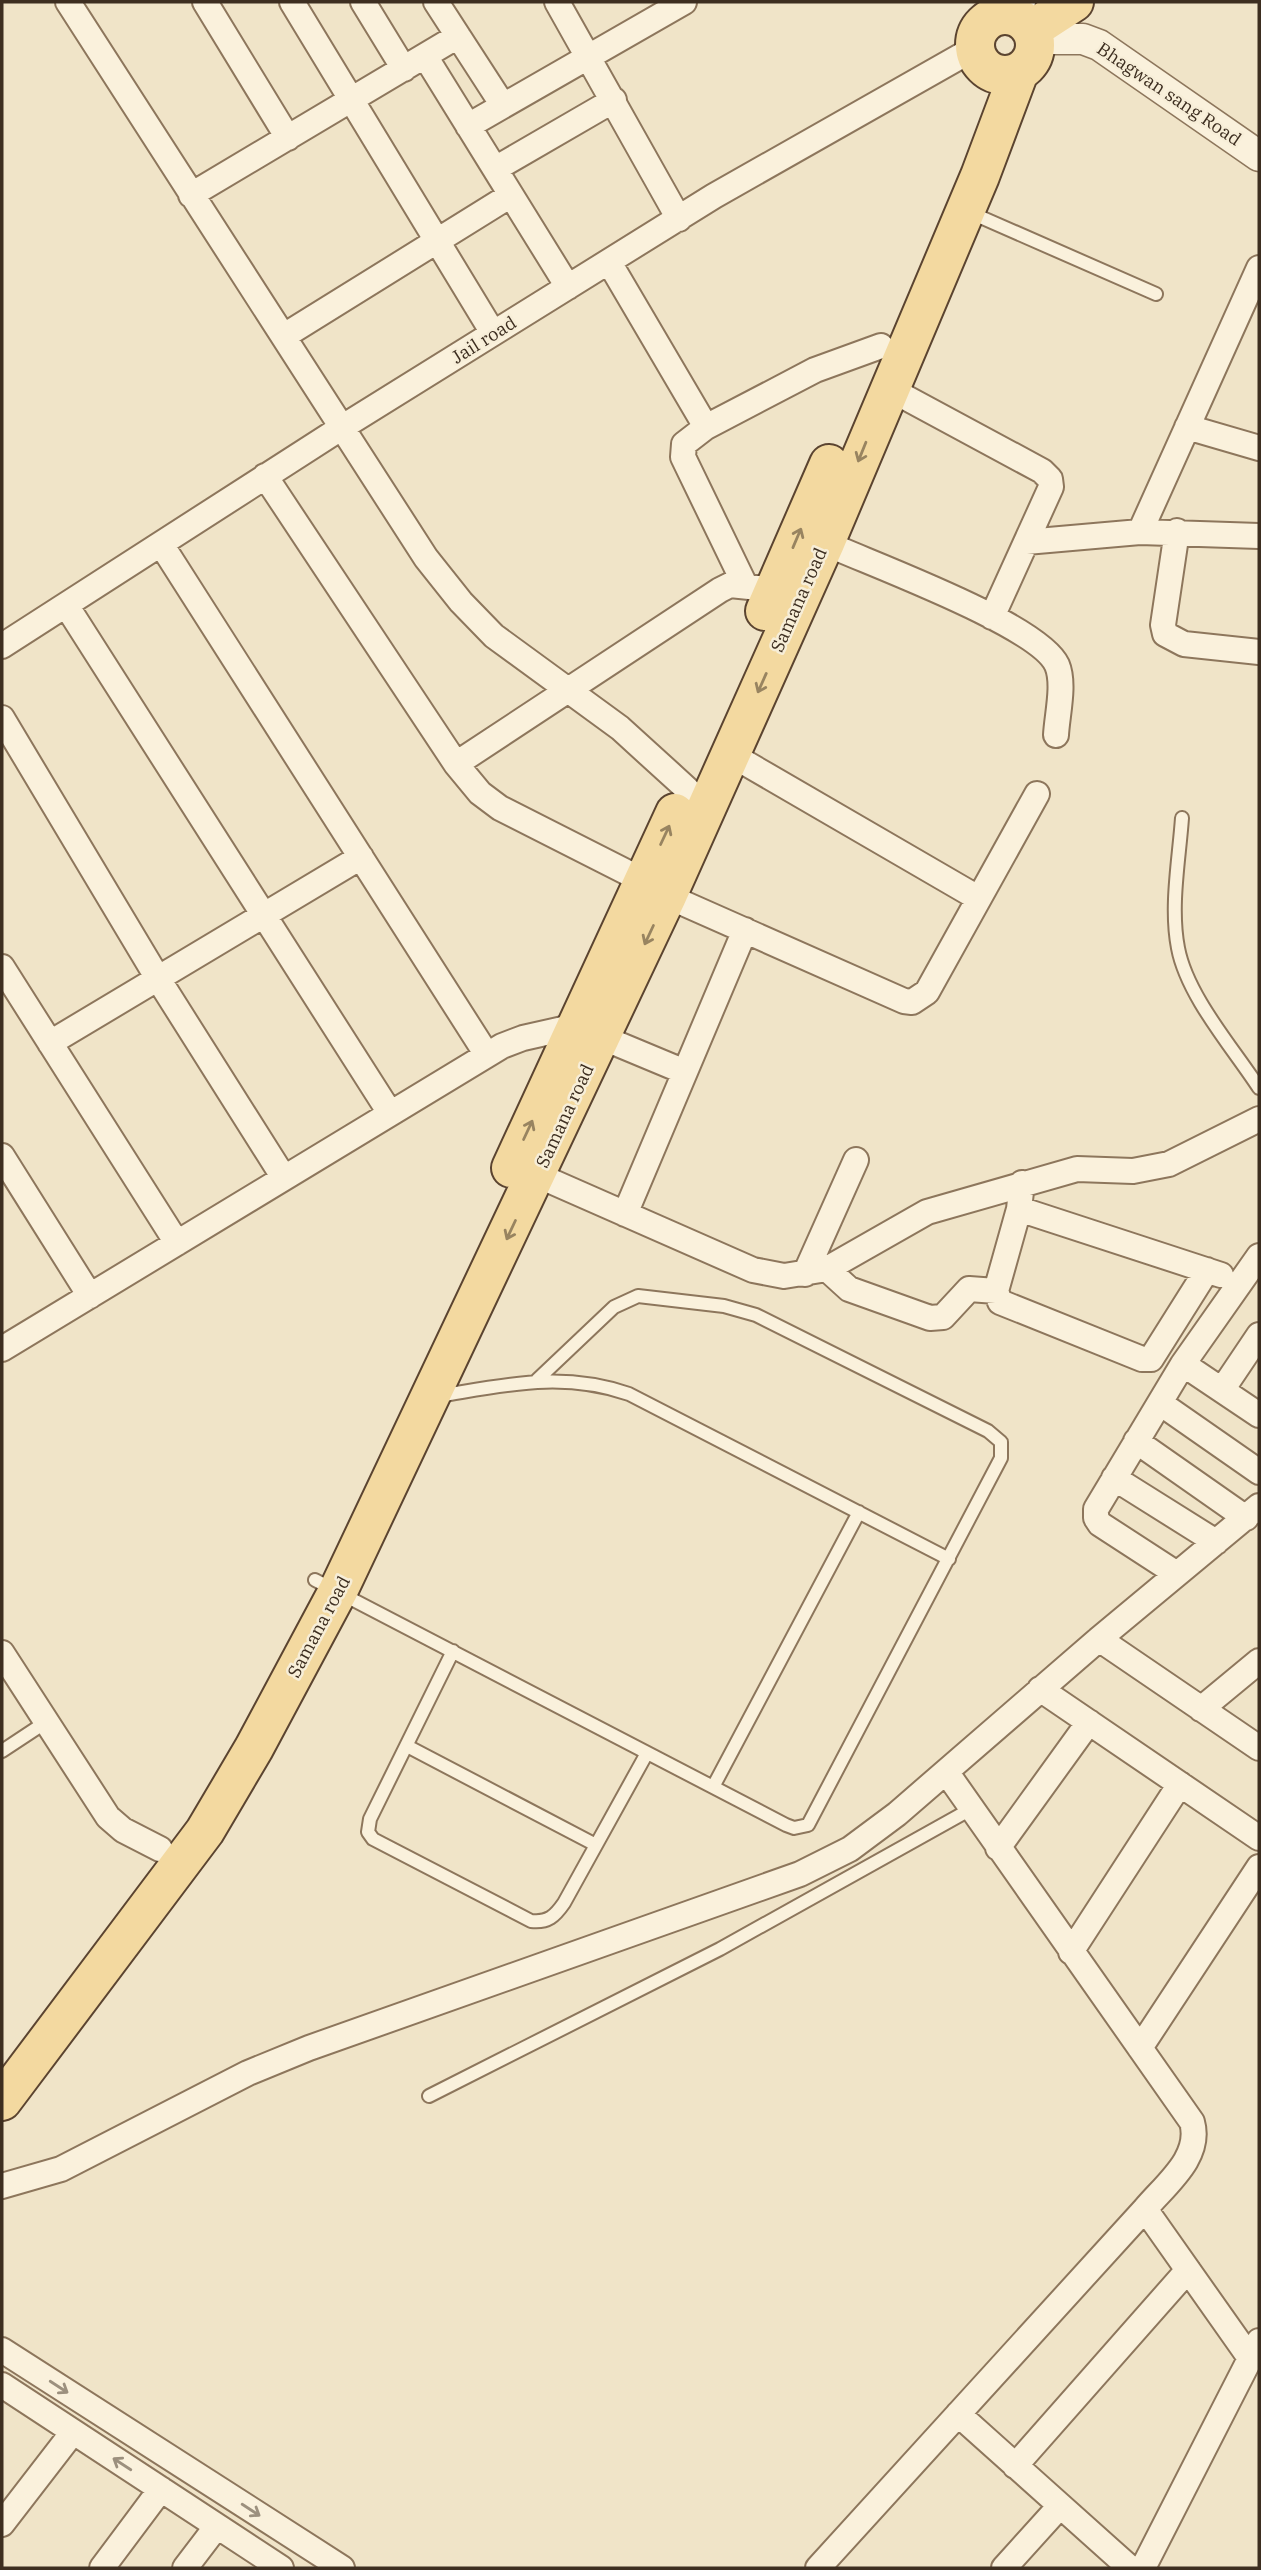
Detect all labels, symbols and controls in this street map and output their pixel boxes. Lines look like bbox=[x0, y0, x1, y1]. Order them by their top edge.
street label: Bhagwan sang Road bbox=[1093, 37, 1246, 150]
street label: Jail road bbox=[447, 311, 521, 368]
one-way arrow bbox=[855, 440, 868, 462]
one-way arrow bbox=[791, 528, 804, 549]
street label: Samana road bbox=[765, 544, 832, 656]
one-way arrow bbox=[755, 672, 768, 693]
one-way arrow bbox=[659, 825, 672, 846]
one-way arrow bbox=[642, 924, 655, 945]
street label: Samana road bbox=[530, 1060, 599, 1171]
one-way arrow bbox=[522, 1120, 535, 1142]
one-way arrow bbox=[503, 1219, 517, 1240]
street label: Samana road bbox=[282, 1572, 355, 1682]
one-way arrow bbox=[49, 2381, 69, 2395]
one-way arrow bbox=[113, 2456, 132, 2471]
one-way arrow bbox=[240, 2503, 260, 2517]

